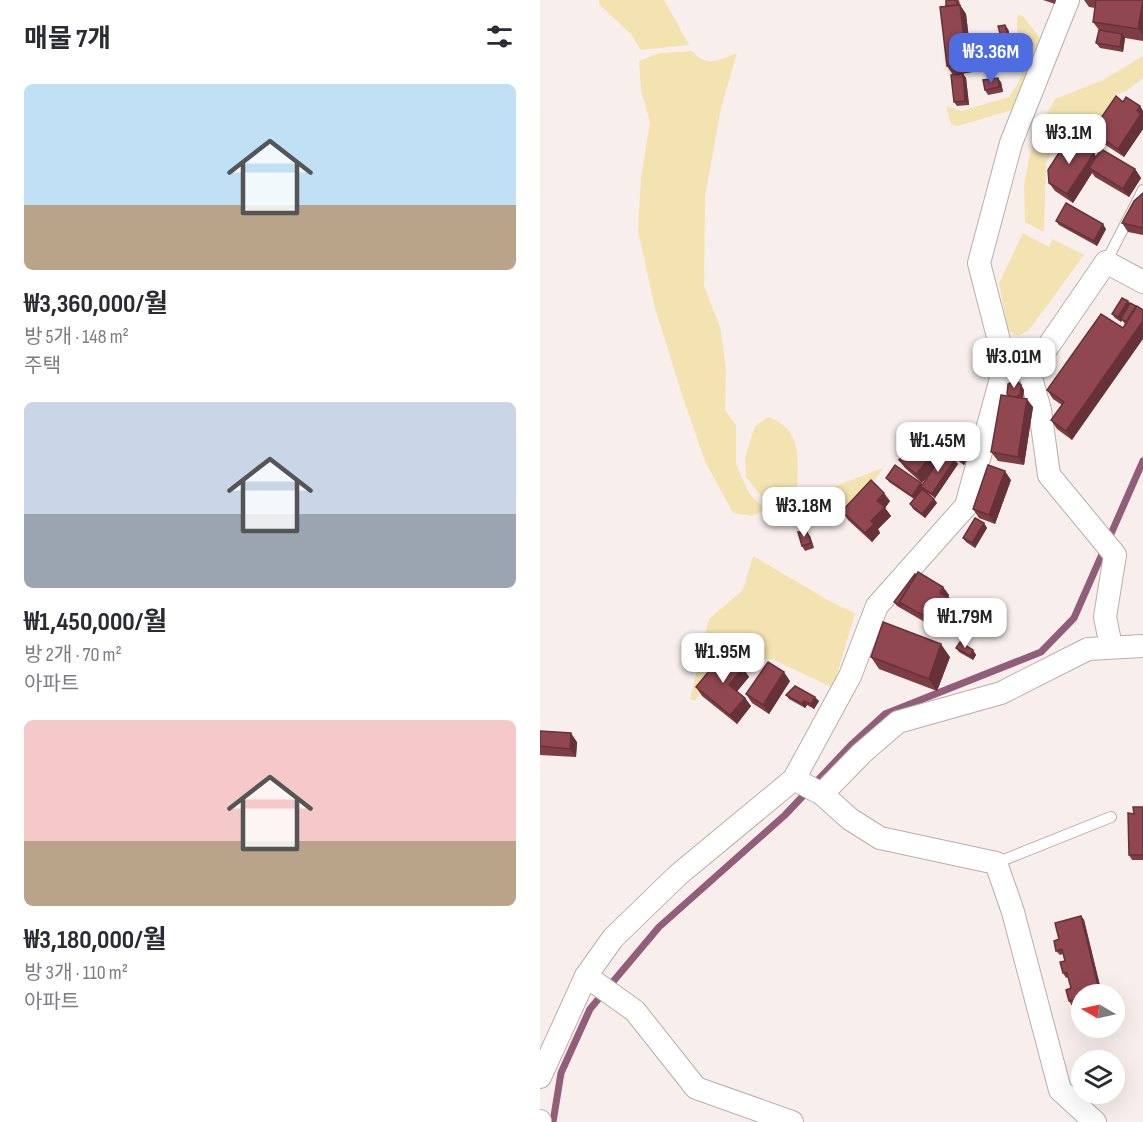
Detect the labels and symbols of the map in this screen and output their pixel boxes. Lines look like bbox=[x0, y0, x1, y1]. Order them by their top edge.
pin: ₩3.36M bbox=[942, 33, 1040, 84]
pin: ₩3.1M bbox=[1027, 114, 1111, 165]
pin: ₩3.01M bbox=[965, 338, 1063, 389]
pin: ₩1.45M bbox=[889, 422, 987, 473]
pin: ₩3.18M bbox=[755, 487, 853, 538]
pin: ₩1.79M bbox=[916, 598, 1014, 649]
pin: ₩1.95M bbox=[674, 633, 772, 684]
north arrow bbox=[1071, 984, 1125, 1038]

